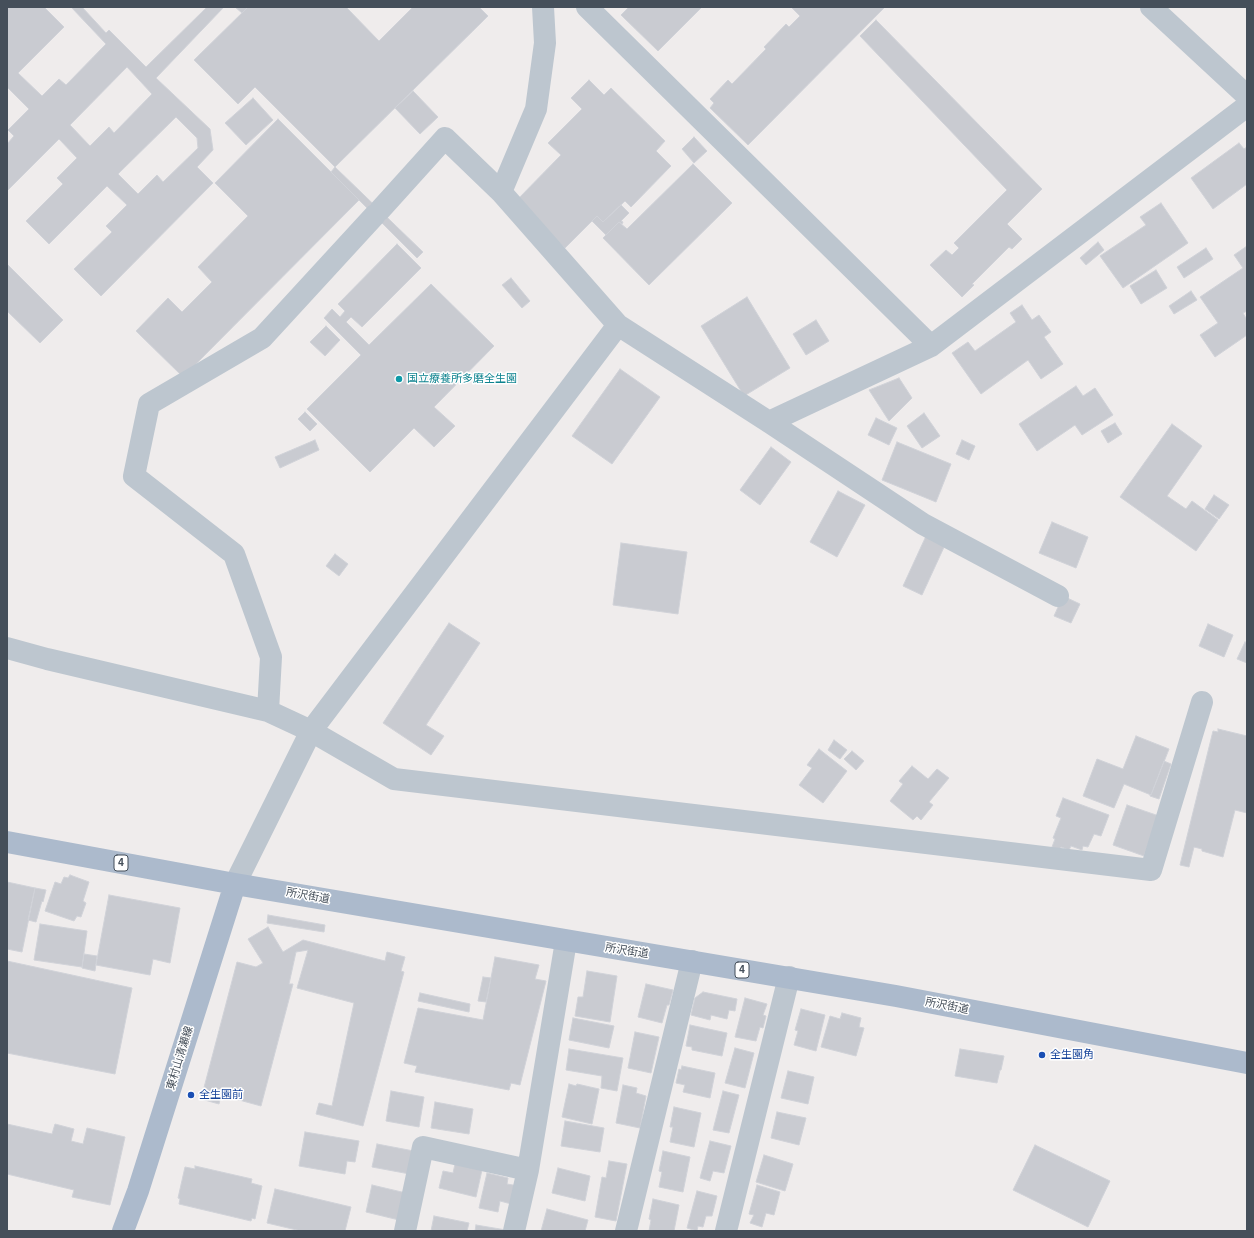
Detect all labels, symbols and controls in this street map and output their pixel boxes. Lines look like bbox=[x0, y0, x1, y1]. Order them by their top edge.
place label: 国立療養所多磨全生園 bbox=[407, 372, 517, 386]
marker: 国立療養所多磨全生園 bbox=[394, 374, 404, 384]
road number: 4 bbox=[114, 855, 128, 871]
street label: 所沢街道 bbox=[285, 886, 331, 906]
street label: 所沢街道 bbox=[604, 941, 650, 961]
road number: 4 bbox=[735, 962, 749, 978]
street label: 所沢街道 bbox=[924, 995, 970, 1017]
street label: 東村山清瀬線 bbox=[164, 1025, 196, 1091]
place label: 全生園角 bbox=[1050, 1048, 1094, 1062]
marker: 全生園角 bbox=[1037, 1050, 1047, 1060]
place label: 全生園前 bbox=[199, 1088, 243, 1102]
marker: 全生園前 bbox=[186, 1090, 196, 1100]

